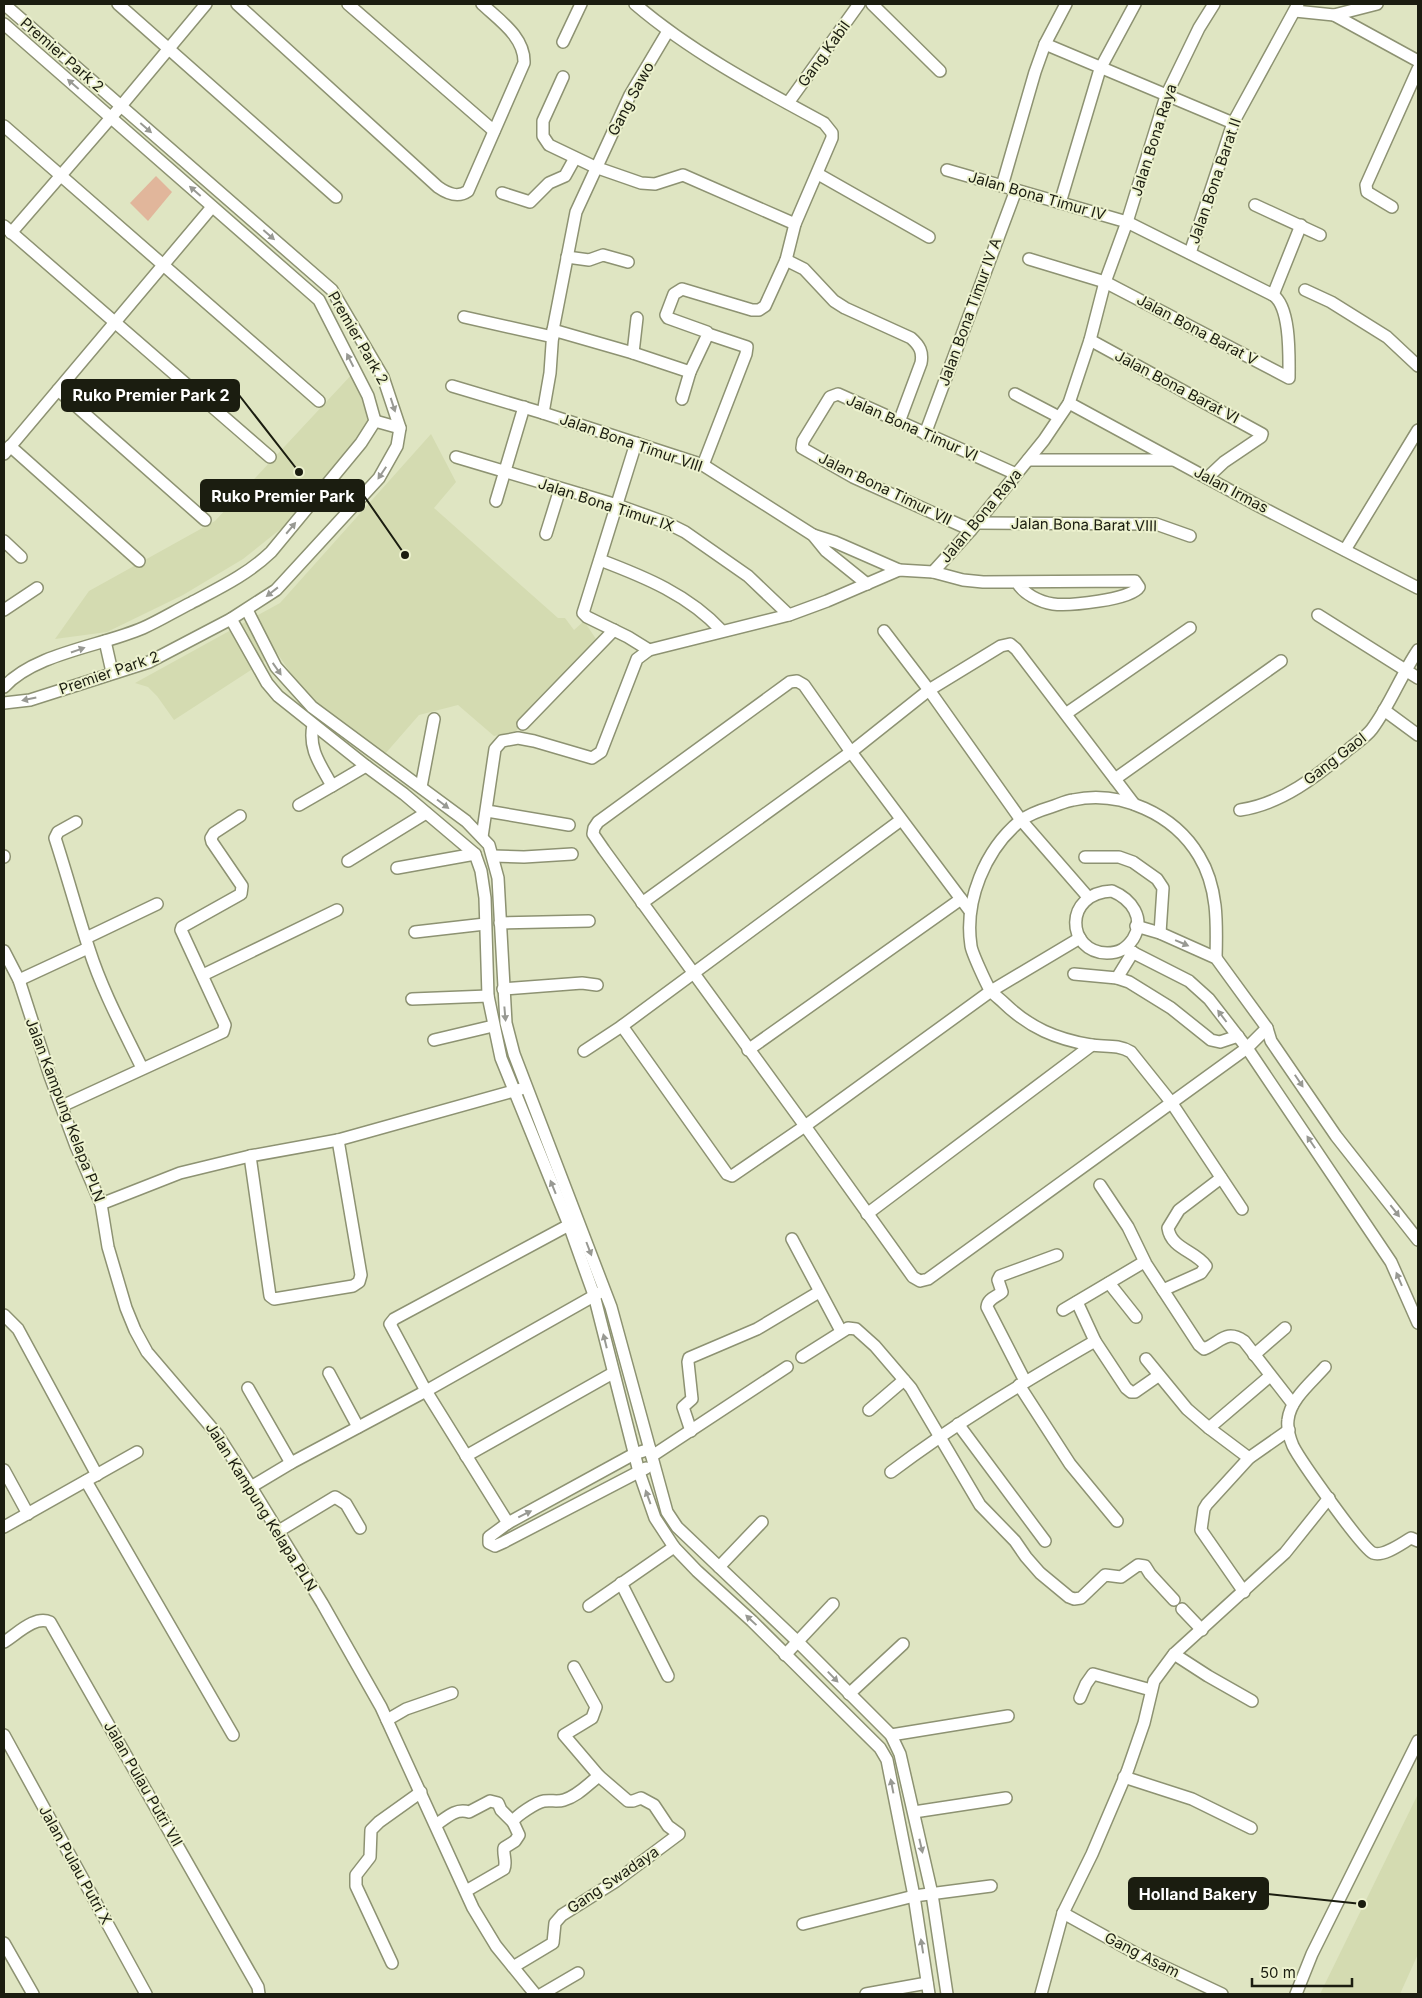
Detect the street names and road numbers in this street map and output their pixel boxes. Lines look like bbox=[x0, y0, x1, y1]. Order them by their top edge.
street label: Premier Park 2 bbox=[17, 13, 108, 96]
street label: Gang Kabil bbox=[793, 17, 854, 90]
street label: Gang Sawo bbox=[603, 59, 658, 139]
street label: Jalan Bona Raya bbox=[1126, 81, 1181, 198]
street label: Jalan Bona Barat II bbox=[1184, 115, 1245, 246]
street label: Jalan Bona Timur IV bbox=[966, 167, 1108, 224]
street label: Jalan Bona Timur IV A bbox=[934, 235, 1005, 389]
street label: Premier Park 2 bbox=[324, 288, 393, 388]
street label: Jalan Bona Barat V bbox=[1134, 290, 1261, 369]
street label: Jalan Bona Barat VI bbox=[1112, 346, 1243, 427]
street label: Jalan Bona Timur VI bbox=[843, 390, 981, 465]
street label: Jalan Bona Timur VIII bbox=[557, 409, 705, 476]
street label: Jalan Bona Timur VII bbox=[815, 448, 955, 529]
street label: Jalan Irmas bbox=[1191, 462, 1272, 517]
street label: Jalan Bona Raya bbox=[936, 465, 1025, 567]
street label: Jalan Bona Timur IX bbox=[536, 474, 677, 535]
street label: Jalan Bona Barat VIII bbox=[1011, 514, 1157, 535]
street label: Premier Park 2 bbox=[56, 647, 161, 699]
street label: Gang Gaol bbox=[1300, 728, 1370, 789]
street label: Jalan Kampung Kelapa PLN bbox=[22, 1015, 109, 1205]
street label: Jalan Kampung Kelapa PLN bbox=[202, 1419, 321, 1595]
street label: Jalan Pulau Putri VII bbox=[100, 1718, 187, 1850]
street label: Jalan Pulau Putri X bbox=[35, 1802, 116, 1928]
street label: Gang Swadaya bbox=[563, 1842, 662, 1917]
street label: Gang Asam bbox=[1102, 1928, 1183, 1982]

